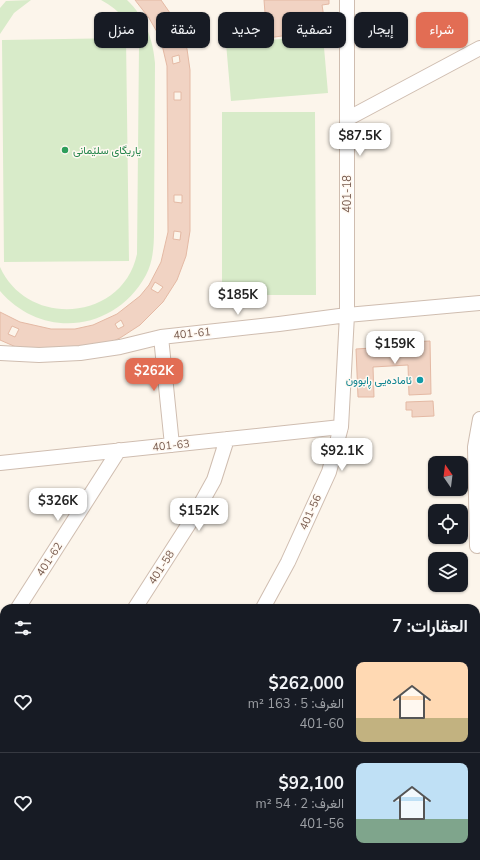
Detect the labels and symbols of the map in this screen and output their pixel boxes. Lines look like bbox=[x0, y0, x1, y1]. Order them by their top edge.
pin: $87.5K bbox=[327, 123, 393, 157]
place label: یاریگای سلێمانی bbox=[73, 143, 141, 158]
marker: یاریگای سلێمانی bbox=[60, 145, 70, 155]
street label: 401-18 bbox=[340, 175, 355, 213]
pin: $185K bbox=[210, 282, 266, 316]
street label: 401-61 bbox=[173, 324, 212, 343]
pin: $159K bbox=[367, 331, 423, 365]
pin: $262K bbox=[126, 358, 182, 392]
place label: ئامادەیی ڕابوون bbox=[346, 373, 412, 389]
marker: ئامادەیی ڕابوون bbox=[415, 375, 425, 385]
street label: 401-63 bbox=[152, 436, 191, 455]
pin: $92.1K bbox=[309, 438, 375, 472]
north arrow bbox=[428, 456, 468, 496]
pin: $326K bbox=[30, 488, 86, 522]
street label: 401-56 bbox=[296, 492, 325, 532]
pin: $152K bbox=[171, 498, 227, 532]
street label: 401-62 bbox=[33, 539, 66, 579]
street label: 401-58 bbox=[145, 547, 178, 587]

